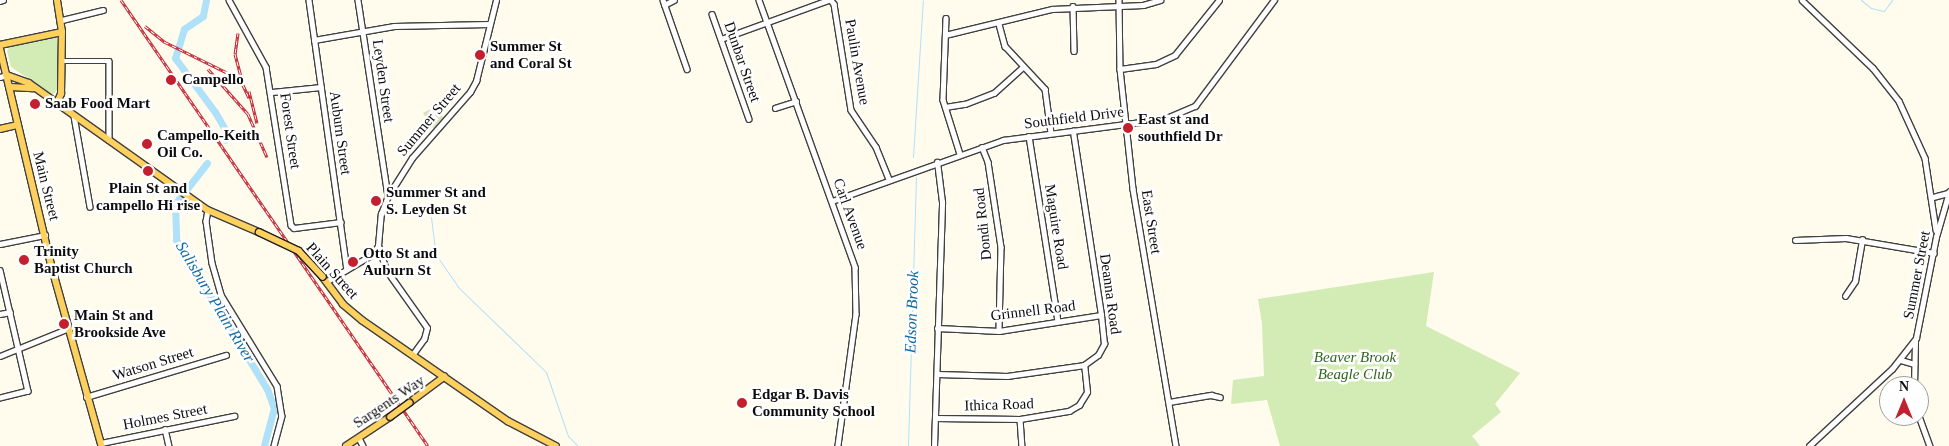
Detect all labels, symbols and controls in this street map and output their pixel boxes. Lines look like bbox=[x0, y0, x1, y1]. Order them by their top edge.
street label: Paulin Avenue bbox=[841, 17, 873, 107]
street label: Dunbar Street bbox=[720, 19, 764, 105]
place label: Summer St and Coral St bbox=[490, 37, 572, 72]
street label: Leyden Street bbox=[368, 38, 398, 124]
marker: Summer St and Coral St bbox=[474, 49, 486, 61]
place label: Campello bbox=[182, 71, 244, 89]
marker: Campello bbox=[164, 73, 178, 87]
street label: Summer Street bbox=[393, 80, 465, 160]
street label: Auburn Street bbox=[325, 90, 355, 176]
street label: Forest Street bbox=[276, 92, 304, 170]
place label: Saab Food Mart bbox=[45, 95, 150, 113]
marker: Saab Food Mart bbox=[29, 98, 41, 110]
street label: Southfield Drive bbox=[1023, 103, 1125, 133]
place label: East st and southfield Dr bbox=[1138, 110, 1223, 145]
marker: East st and southfield Dr bbox=[1122, 122, 1134, 134]
place label: Campello-Keith Oil Co. bbox=[157, 126, 259, 161]
marker: Campello-Keith Oil Co. bbox=[141, 138, 153, 150]
street label: Main Street bbox=[29, 150, 63, 222]
marker: Plain St and campello Hi rise bbox=[142, 165, 154, 177]
street label: Carl Avenue bbox=[829, 176, 871, 252]
place label: Plain St and campello Hi rise bbox=[96, 179, 200, 214]
place label: Summer St and S. Leyden St bbox=[386, 183, 486, 218]
street label: Maguire Road bbox=[1040, 183, 1072, 271]
street label: Dondi Road bbox=[970, 187, 996, 261]
street label: East Street bbox=[1137, 189, 1165, 255]
marker: Summer St and S. Leyden St bbox=[370, 195, 382, 207]
street label: Summer Street bbox=[1900, 229, 1934, 321]
water label: Salisbury Plain River bbox=[171, 238, 259, 366]
street label: Plain Street bbox=[302, 239, 362, 303]
place label: Trinity Baptist Church bbox=[34, 242, 132, 277]
place label: Otto St and Auburn St bbox=[363, 244, 437, 279]
street label: Deanna Road bbox=[1095, 253, 1125, 335]
marker: Trinity Baptist Church bbox=[18, 254, 30, 266]
marker: Otto St and Auburn St bbox=[347, 256, 359, 268]
water label: Edson Brook bbox=[901, 270, 923, 354]
street label: Grinnell Road bbox=[990, 297, 1076, 325]
place label: Main St and Brookside Ave bbox=[74, 306, 166, 341]
marker: Main St and Brookside Ave bbox=[58, 318, 70, 330]
street label: Watson Street bbox=[111, 343, 195, 385]
park label: Beaver Brook Beagle Club bbox=[1314, 348, 1396, 383]
street label: Sargents Way bbox=[350, 372, 428, 432]
north arrow bbox=[1879, 376, 1929, 426]
text: N bbox=[1899, 379, 1909, 394]
place label: Edgar B. Davis Community School bbox=[752, 385, 875, 420]
street label: Ithica Road bbox=[964, 395, 1034, 415]
marker: Edgar B. Davis Community School bbox=[736, 397, 748, 409]
street label: Holmes Street bbox=[121, 400, 209, 434]

